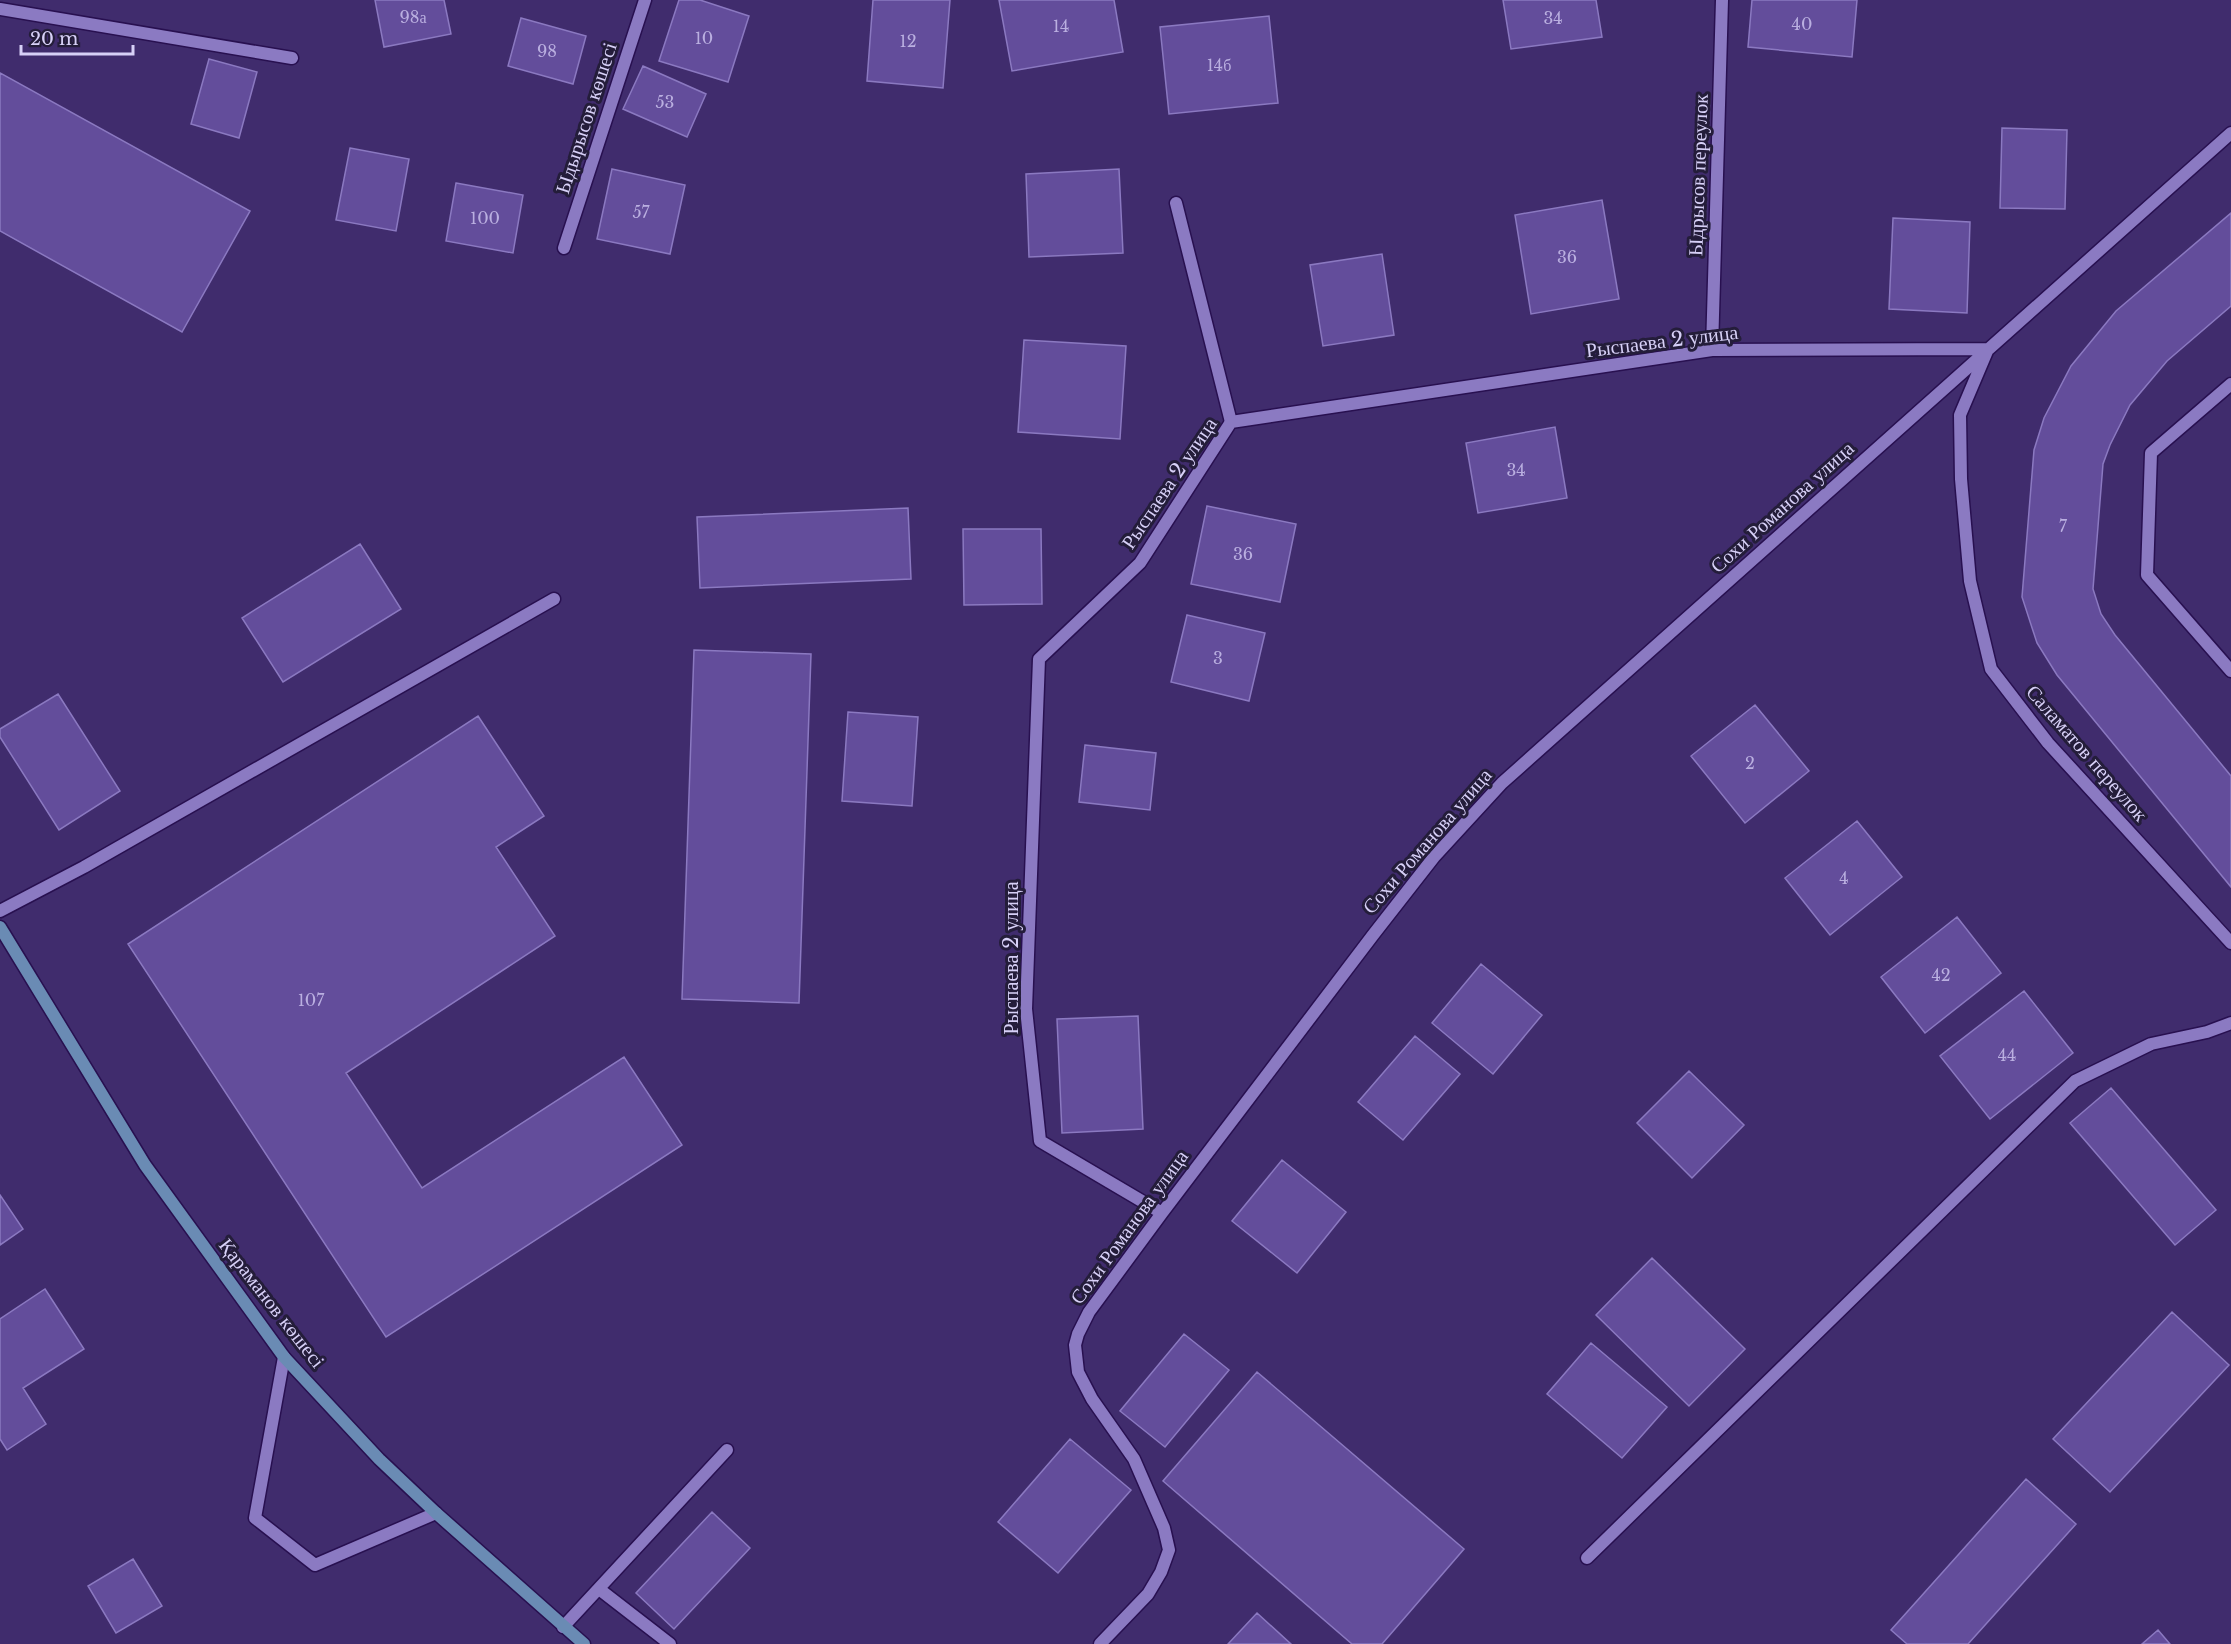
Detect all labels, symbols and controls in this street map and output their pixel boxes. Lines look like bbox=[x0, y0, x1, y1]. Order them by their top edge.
house number: 98а bbox=[399, 7, 427, 27]
house number: 34 bbox=[1543, 8, 1563, 28]
house number: 40 bbox=[1792, 14, 1812, 34]
house number: 14 bbox=[1053, 16, 1069, 36]
scale bar bbox=[21, 18, 134, 56]
text: 20 m bbox=[30, 28, 78, 50]
house number: 10 bbox=[695, 28, 713, 48]
house number: 12 bbox=[900, 31, 917, 51]
street label: Ыдырысов көшесі bbox=[550, 39, 622, 197]
house number: 98 bbox=[537, 41, 557, 61]
house number: 14б bbox=[1207, 55, 1231, 75]
house number: 53 bbox=[656, 92, 674, 112]
street label: Ыдрысов переулок bbox=[1683, 93, 1713, 256]
house number: 57 bbox=[632, 202, 651, 222]
house number: 100 bbox=[470, 208, 500, 228]
house number: 36 bbox=[1557, 247, 1577, 267]
street label: Рыспаева 2 улица bbox=[1585, 320, 1740, 362]
street label: Рыспаева 2 улица bbox=[1116, 413, 1222, 553]
street label: Сохи Романова улица bbox=[1705, 436, 1859, 578]
house number: 34 bbox=[1506, 460, 1526, 480]
house number: 7 bbox=[2059, 516, 2068, 536]
house number: 36 bbox=[1233, 544, 1253, 564]
house number: 3 bbox=[1213, 648, 1223, 668]
street label: Саламатов переулок bbox=[2021, 680, 2153, 826]
house number: 2 bbox=[1745, 753, 1755, 773]
street label: Сохи Романова улица bbox=[1357, 763, 1497, 919]
house number: 4 bbox=[1839, 868, 1849, 888]
street label: Рыспаева 2 улица bbox=[999, 881, 1023, 1035]
house number: 42 bbox=[1931, 965, 1951, 985]
house number: 107 bbox=[298, 990, 325, 1010]
house number: 44 bbox=[1998, 1045, 2016, 1065]
street label: Сохи Романова улица bbox=[1065, 1145, 1193, 1309]
street label: Қараманов көшесі bbox=[214, 1234, 330, 1373]

